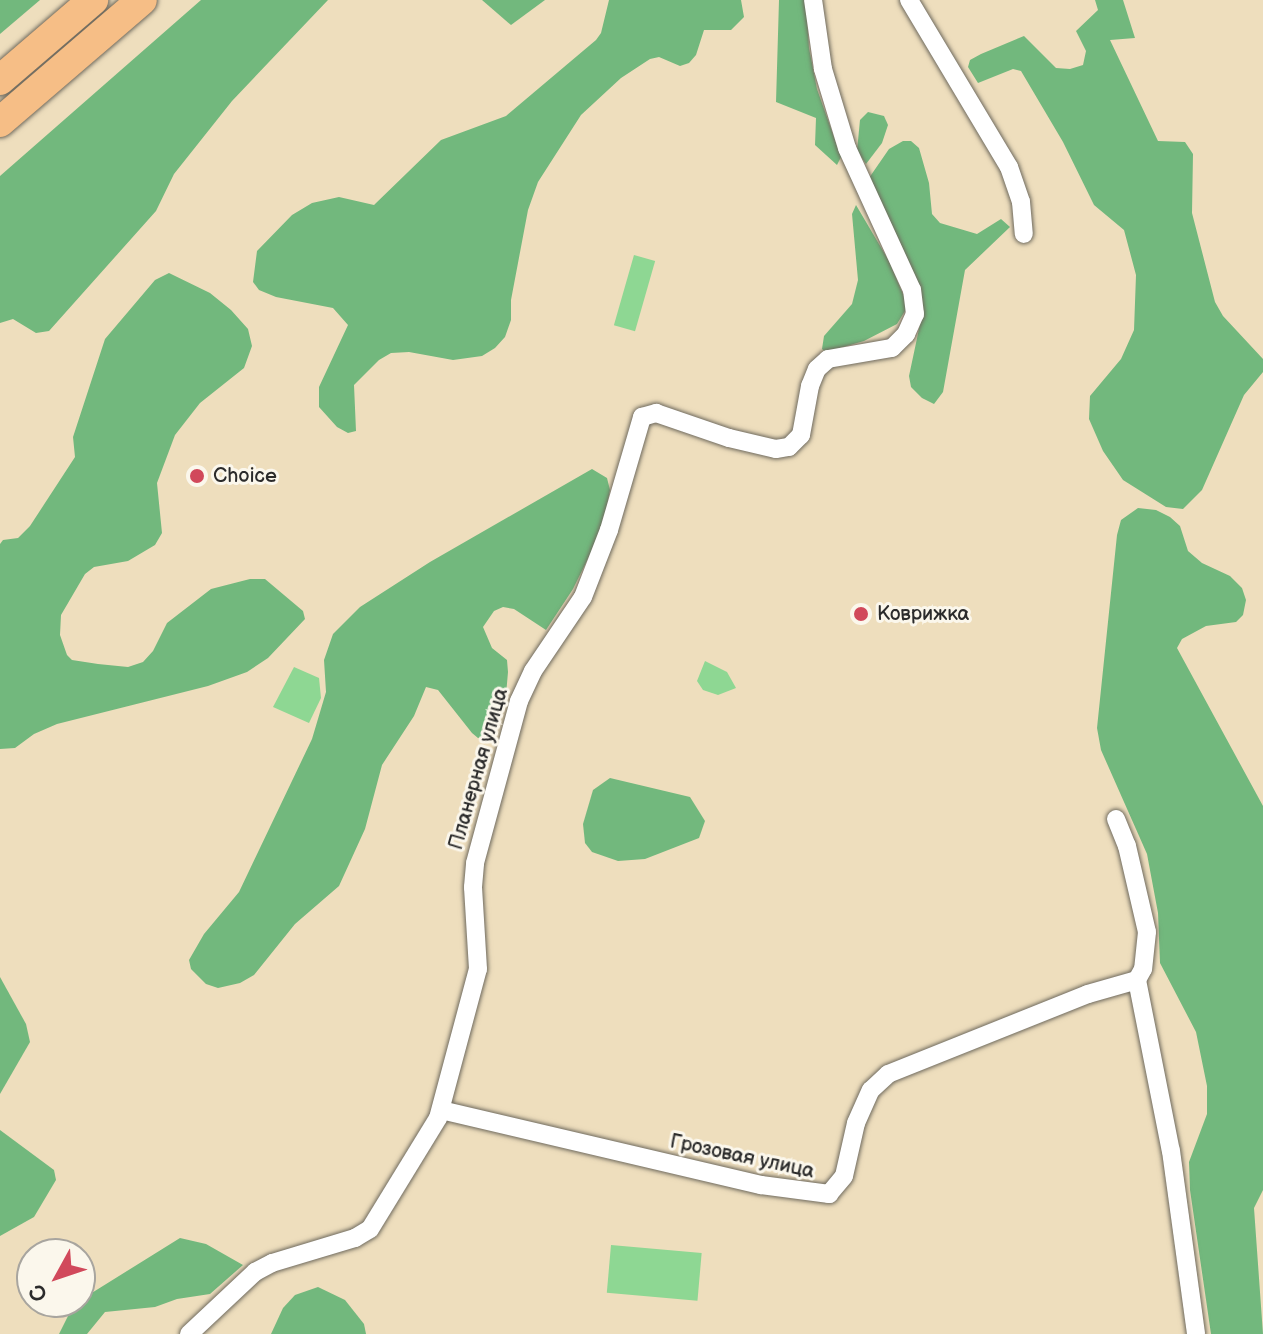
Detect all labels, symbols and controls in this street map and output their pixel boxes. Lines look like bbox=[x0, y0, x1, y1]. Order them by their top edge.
place label: Choice bbox=[213, 464, 277, 488]
marker: Choice bbox=[188, 467, 206, 485]
place label: Коврижка bbox=[877, 602, 969, 626]
marker: Коврижка bbox=[852, 605, 870, 623]
street label: Планерная улица bbox=[444, 685, 514, 853]
street label: Грозовая улица bbox=[668, 1130, 816, 1184]
north arrow bbox=[16, 1238, 96, 1318]
text: С bbox=[24, 1278, 54, 1307]

